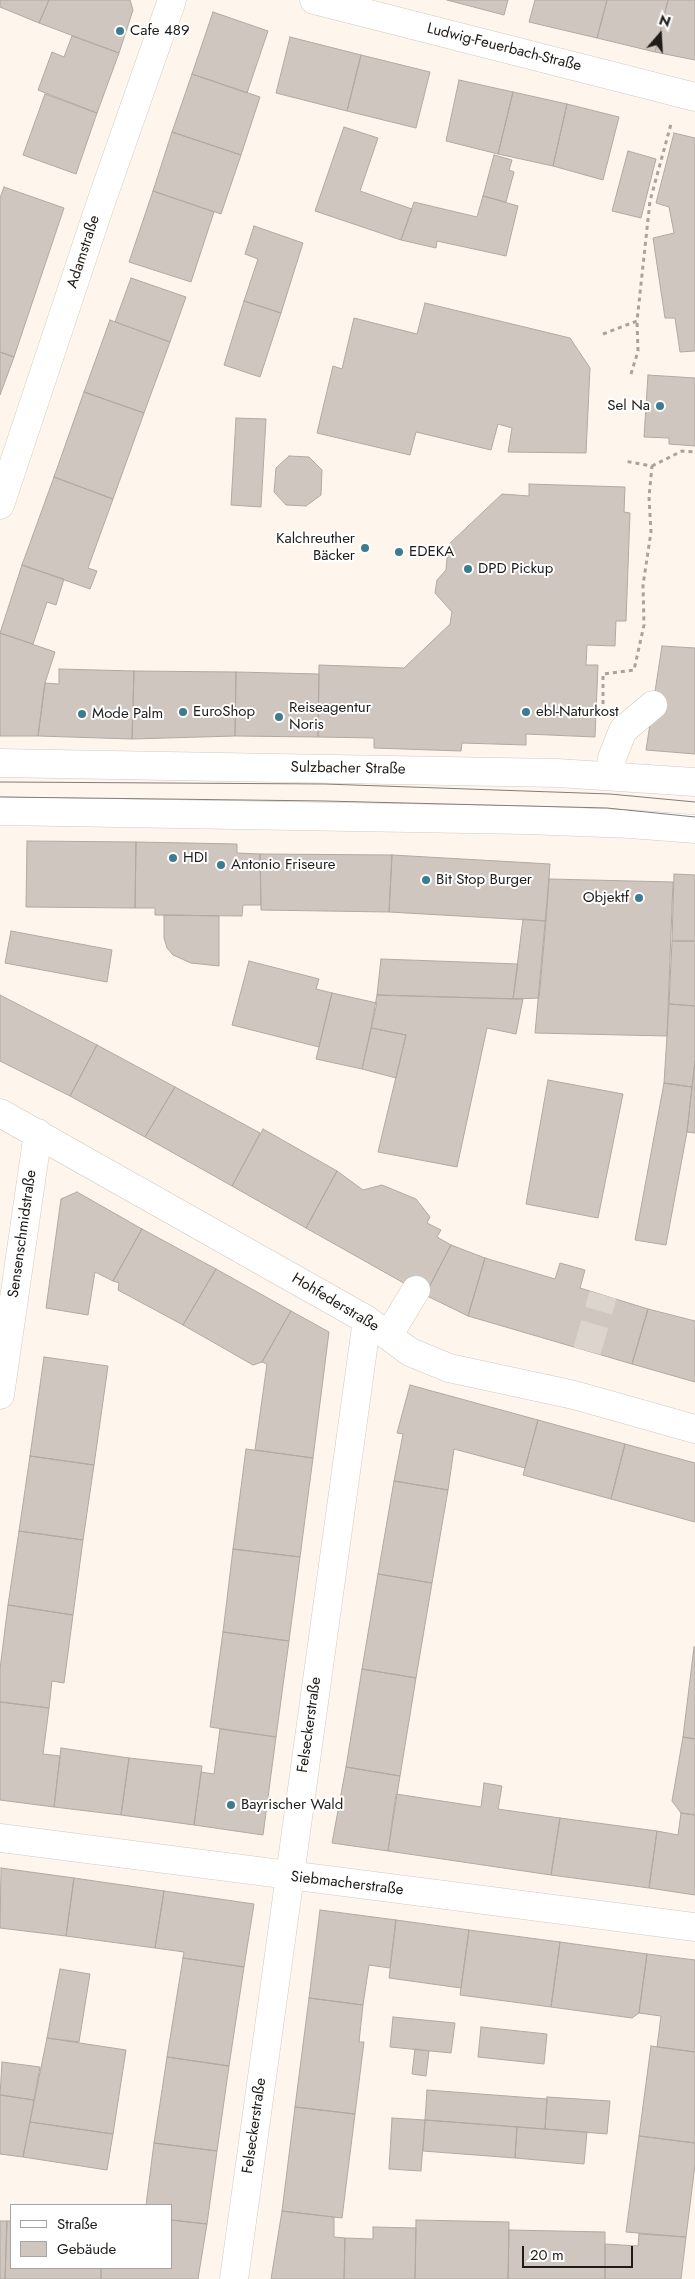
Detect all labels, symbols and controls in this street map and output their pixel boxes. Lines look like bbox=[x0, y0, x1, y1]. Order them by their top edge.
north arrow bbox=[635, 10, 685, 60]
text: N bbox=[656, 10, 673, 32]
street label: Ludwig-Feuerbach-Straße bbox=[425, 20, 583, 76]
place label: Cafe 489 bbox=[130, 22, 190, 40]
marker: Cafe 489 bbox=[114, 25, 126, 37]
street label: Adamstraße bbox=[64, 213, 104, 291]
place label: Sel Na bbox=[607, 397, 650, 415]
marker: Sel Na bbox=[654, 400, 666, 412]
place label: Kalchreuther Bäcker bbox=[276, 530, 355, 565]
marker: Kalchreuther Bäcker bbox=[359, 542, 371, 554]
place label: EDEKA bbox=[409, 543, 454, 561]
marker: EDEKA bbox=[393, 546, 405, 558]
place label: DPD Pickup bbox=[478, 560, 553, 578]
marker: DPD Pickup bbox=[462, 563, 474, 575]
place label: Reiseagentur Noris bbox=[289, 699, 371, 734]
place label: EuroShop bbox=[193, 703, 255, 721]
place label: ebl-Naturkost bbox=[536, 703, 619, 721]
place label: Mode Palm bbox=[92, 705, 163, 723]
marker: EuroShop bbox=[177, 706, 189, 718]
marker: ebl-Naturkost bbox=[520, 706, 532, 718]
marker: Mode Palm bbox=[76, 708, 88, 720]
marker: Reiseagentur Noris bbox=[273, 711, 285, 723]
street label: Sulzbacher Straße bbox=[290, 759, 406, 779]
place label: HDI bbox=[183, 849, 208, 867]
marker: HDI bbox=[167, 852, 179, 864]
place label: Antonio Friseure bbox=[231, 856, 336, 874]
marker: Antonio Friseure bbox=[215, 859, 227, 871]
place label: Bit Stop Burger bbox=[436, 871, 532, 889]
marker: Bit Stop Burger bbox=[420, 874, 432, 886]
place label: Objektf bbox=[583, 889, 629, 907]
marker: Objektf bbox=[633, 892, 645, 904]
street label: Sensenschmidstraße bbox=[5, 1169, 41, 1299]
street label: Hohfederstraße bbox=[288, 1270, 382, 1336]
street label: Felseckerstraße bbox=[294, 1676, 326, 1774]
place label: Bayrischer Wald bbox=[241, 1796, 343, 1814]
marker: Bayrischer Wald bbox=[225, 1799, 237, 1811]
street label: Siebmacherstraße bbox=[290, 1868, 404, 1900]
street label: Felseckerstraße bbox=[239, 2077, 271, 2175]
legend bbox=[10, 2204, 172, 2269]
text: Straße bbox=[57, 2213, 97, 2235]
scale bar bbox=[525, 2236, 636, 2268]
text: Gebäude bbox=[57, 2238, 116, 2260]
text: 20 m bbox=[530, 2244, 564, 2266]

